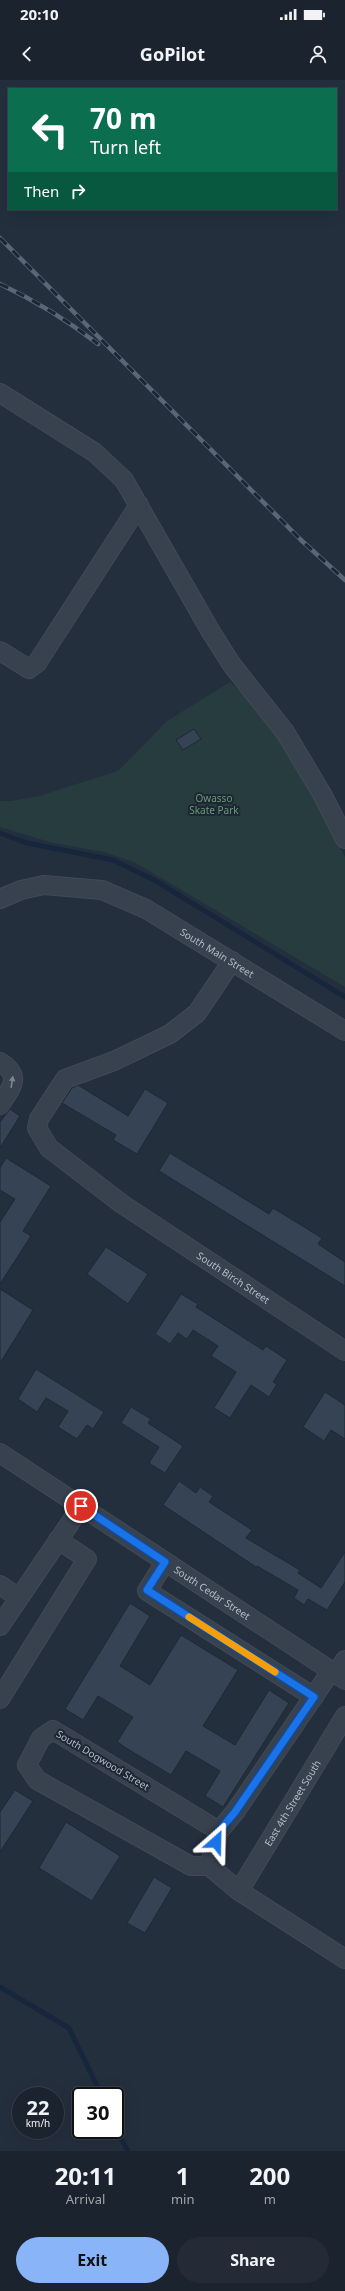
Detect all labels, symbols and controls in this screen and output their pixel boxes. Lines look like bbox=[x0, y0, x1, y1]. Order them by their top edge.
text: 20:10 bbox=[20, 4, 59, 24]
text: GoPilot bbox=[140, 42, 205, 66]
icon: back bbox=[16, 43, 38, 65]
icon: person bbox=[307, 43, 329, 65]
text: 70 m bbox=[90, 99, 157, 137]
icon: left bbox=[24, 104, 76, 156]
text: Turn left bbox=[90, 135, 161, 159]
icon: right bbox=[67, 180, 89, 202]
text: Then bbox=[24, 181, 59, 201]
park label: Owasso Skate Park bbox=[189, 791, 239, 817]
street label: South Main Street bbox=[178, 925, 257, 981]
one-way arrow bbox=[9, 1076, 15, 1089]
street label: South Birch Street bbox=[194, 1248, 273, 1307]
pin bbox=[64, 1489, 98, 1523]
icon: arrive bbox=[70, 1495, 92, 1517]
street label: South Cedar Street bbox=[171, 1562, 253, 1623]
street label: South Dogwood Street bbox=[54, 1727, 152, 1794]
street label: East 4th Street South bbox=[261, 1757, 324, 1849]
position arrow bbox=[195, 1821, 237, 1863]
speed limit sign: 30 bbox=[72, 2087, 124, 2139]
text: 22 bbox=[27, 2094, 49, 2121]
text: km/h bbox=[26, 2116, 50, 2130]
text: 20:11 bbox=[55, 2159, 116, 2192]
text: 1 bbox=[176, 2159, 190, 2192]
text: 200 bbox=[249, 2159, 290, 2192]
text: Arrival bbox=[66, 2190, 105, 2208]
text: min bbox=[171, 2190, 194, 2208]
text: m bbox=[264, 2190, 276, 2208]
button: Exit bbox=[16, 2237, 169, 2283]
button: Share bbox=[177, 2237, 329, 2283]

